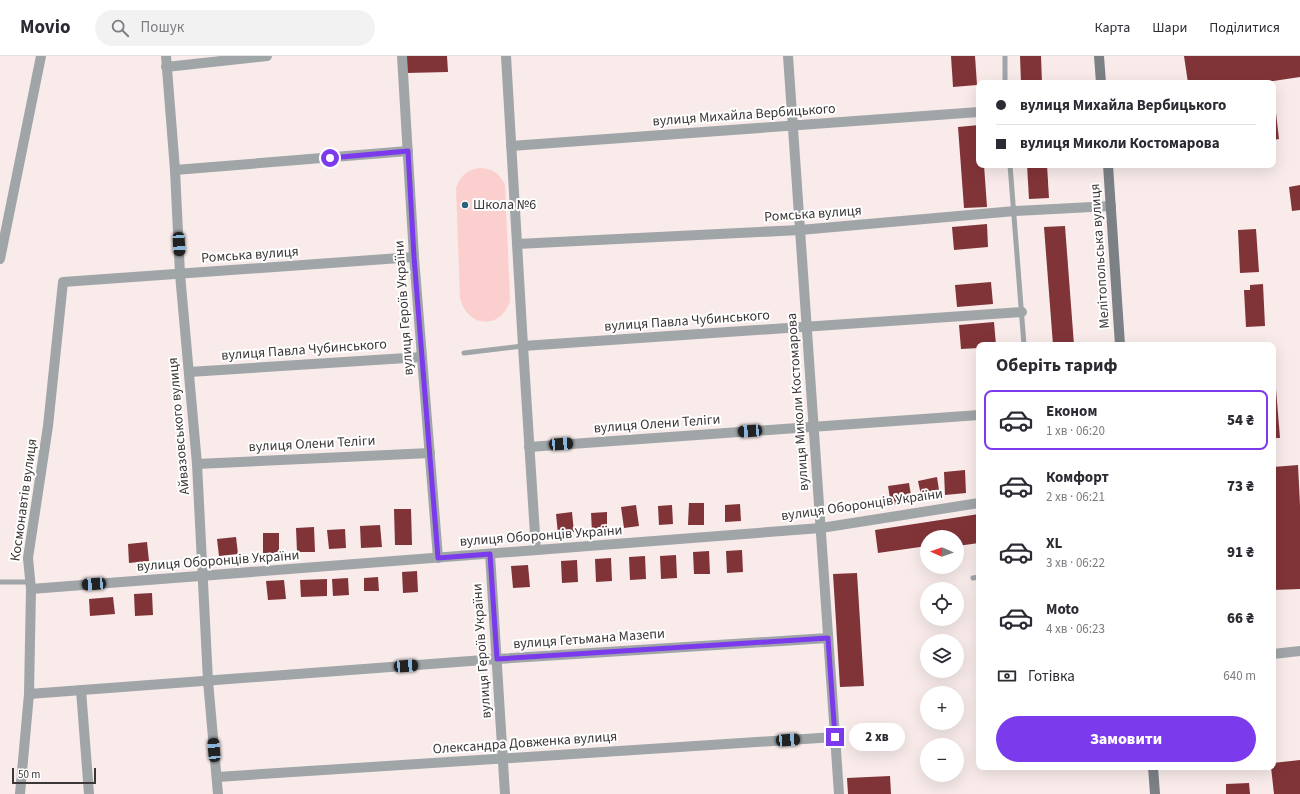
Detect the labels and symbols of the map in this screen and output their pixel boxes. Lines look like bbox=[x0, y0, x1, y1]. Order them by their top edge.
street label: вулиця Михайла Вербицького bbox=[652, 99, 836, 131]
route start bbox=[321, 149, 339, 167]
street label: Мелітопольська вулиця bbox=[1085, 183, 1115, 329]
place label: Школа №6 bbox=[473, 195, 536, 215]
marker: Школа №6 bbox=[460, 200, 470, 210]
street label: Ромська вулиця bbox=[764, 201, 862, 227]
car bbox=[172, 232, 186, 256]
street label: вулиця Героїв України bbox=[389, 240, 419, 376]
street label: Ромська вулиця bbox=[201, 242, 299, 268]
street label: вулиця Павла Чубинського bbox=[604, 305, 770, 337]
street label: вулиця Миколи Костомарова bbox=[782, 312, 814, 492]
street label: вулиця Павла Чубинського bbox=[221, 334, 387, 366]
street label: Айвазовського вулиця bbox=[163, 357, 195, 495]
street label: вулиця Олени Теліги bbox=[593, 410, 721, 438]
car bbox=[738, 424, 762, 438]
street label: вулиця Олени Теліги bbox=[248, 431, 376, 457]
street label: Космонавтів вулиця bbox=[5, 437, 43, 563]
car bbox=[549, 437, 573, 451]
street label: вулиця Оборонців України bbox=[780, 484, 944, 526]
street label: вулиця Оборонців України bbox=[459, 520, 623, 552]
north arrow bbox=[920, 530, 964, 574]
street label: вулиця Оборонців України bbox=[136, 545, 300, 577]
car bbox=[82, 577, 106, 591]
street label: вулиця Героїв України bbox=[467, 583, 497, 719]
street label: вулиця Гетьмана Мазепи bbox=[512, 624, 666, 654]
car bbox=[394, 659, 418, 673]
callout: 2 хв bbox=[849, 723, 905, 751]
street label: Олександра Довженка вулиця bbox=[432, 727, 618, 759]
route end bbox=[826, 728, 844, 746]
car bbox=[776, 733, 800, 747]
car bbox=[207, 738, 221, 762]
scale bar bbox=[12, 766, 96, 785]

